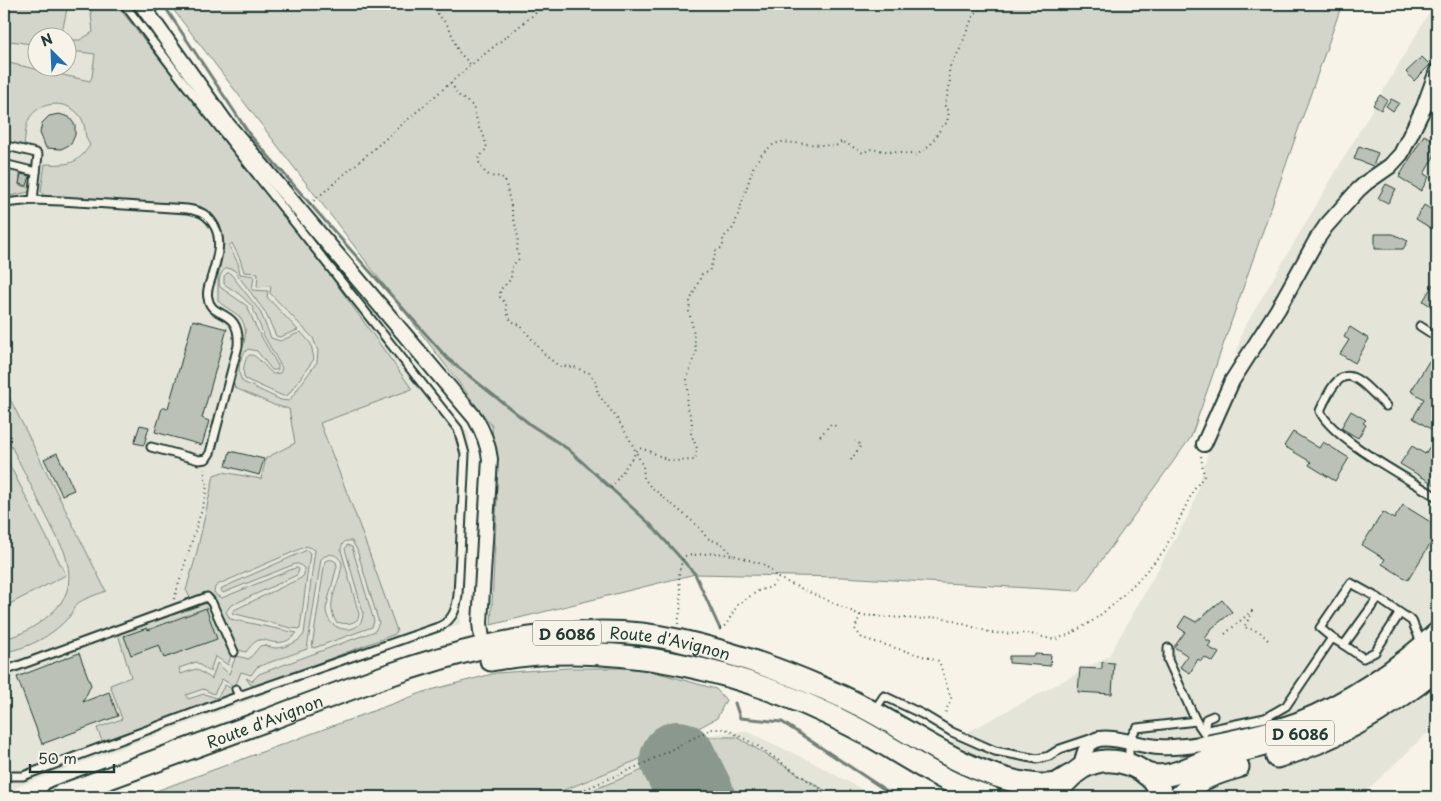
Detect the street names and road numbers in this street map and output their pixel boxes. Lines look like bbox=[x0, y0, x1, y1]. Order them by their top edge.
road number: D 6086 bbox=[533, 620, 601, 646]
street label: Route d'Avignon bbox=[609, 620, 733, 665]
street label: Route d'Avignon bbox=[203, 688, 326, 753]
road number: D 6086 bbox=[1266, 720, 1334, 746]

